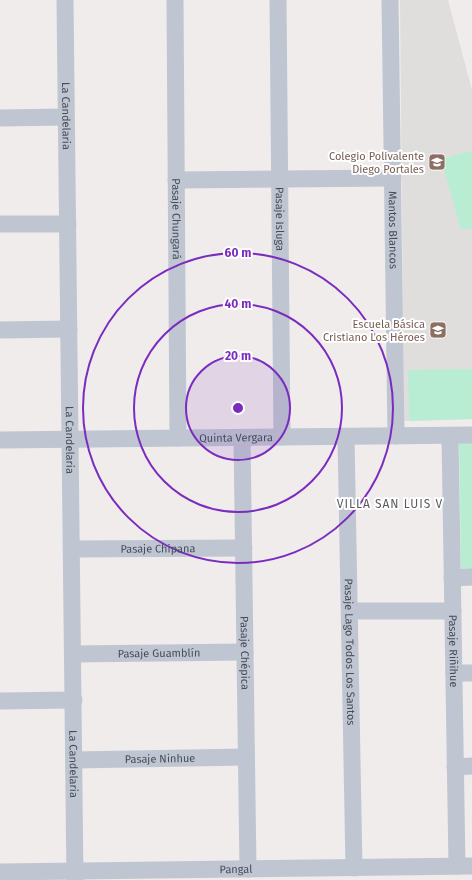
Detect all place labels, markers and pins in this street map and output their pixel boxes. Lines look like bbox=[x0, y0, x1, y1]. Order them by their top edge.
place label: Colegio Polivalente Diego Portales bbox=[329, 150, 424, 176]
school or university icon: Colegio Polivalente Diego Portales bbox=[427, 152, 447, 172]
place label: Escuela Básica Cristiano Los Héroes bbox=[323, 318, 425, 344]
school or university icon: Escuela Básica Cristiano Los Héroes bbox=[428, 320, 448, 340]
centre of rings bbox=[231, 401, 245, 415]

